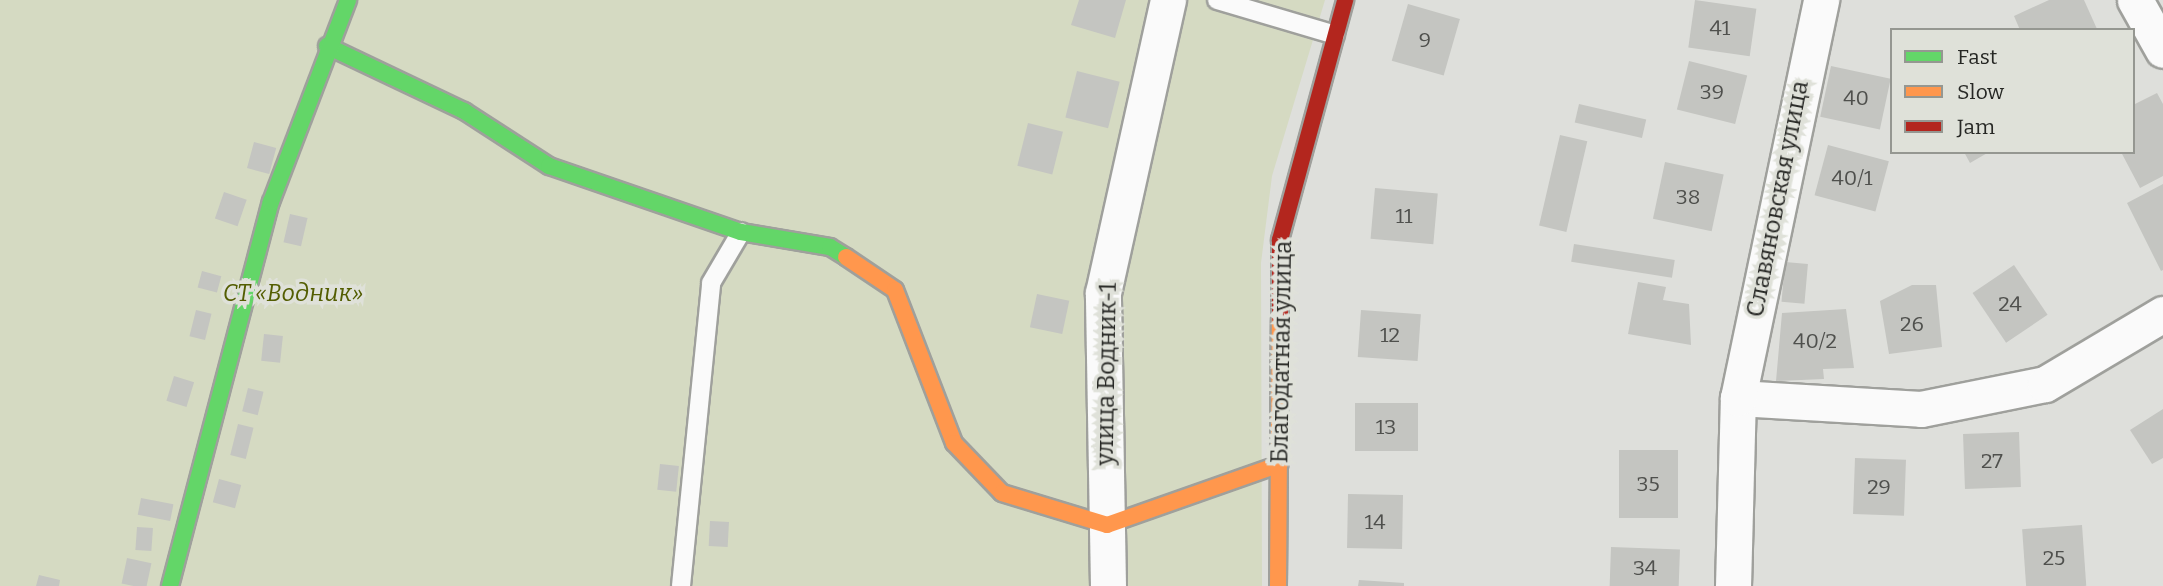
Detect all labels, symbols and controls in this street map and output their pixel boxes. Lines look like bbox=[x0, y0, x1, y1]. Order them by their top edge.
house number: 41 bbox=[1710, 15, 1730, 41]
house number: 9 bbox=[1419, 27, 1431, 53]
legend bbox=[1890, 28, 2135, 154]
text: Fast bbox=[1957, 44, 1997, 70]
street label: Славяновская улица bbox=[1741, 78, 1815, 320]
house number: 39 bbox=[1700, 79, 1724, 105]
text: Slow bbox=[1957, 79, 2004, 105]
house number: 40 bbox=[1843, 85, 1869, 111]
text: Jam bbox=[1957, 114, 1995, 140]
house number: 40/1 bbox=[1832, 165, 1872, 191]
house number: 38 bbox=[1676, 184, 1700, 210]
house number: 11 bbox=[1395, 203, 1413, 229]
street label: Благодатная улица bbox=[1266, 240, 1298, 464]
park label: СТ «Водник» bbox=[223, 280, 363, 308]
street label: улица Водник-1 bbox=[1091, 282, 1123, 466]
house number: 24 bbox=[1998, 291, 2022, 317]
house number: 26 bbox=[1900, 311, 1924, 337]
house number: 12 bbox=[1380, 322, 1400, 348]
house number: 40/2 bbox=[1793, 328, 1837, 354]
house number: 13 bbox=[1376, 414, 1396, 440]
house number: 27 bbox=[1981, 448, 2003, 474]
house number: 35 bbox=[1636, 471, 1660, 497]
house number: 29 bbox=[1867, 474, 1891, 500]
house number: 14 bbox=[1365, 509, 1385, 535]
house number: 25 bbox=[2043, 545, 2065, 571]
house number: 34 bbox=[1633, 555, 1657, 581]

